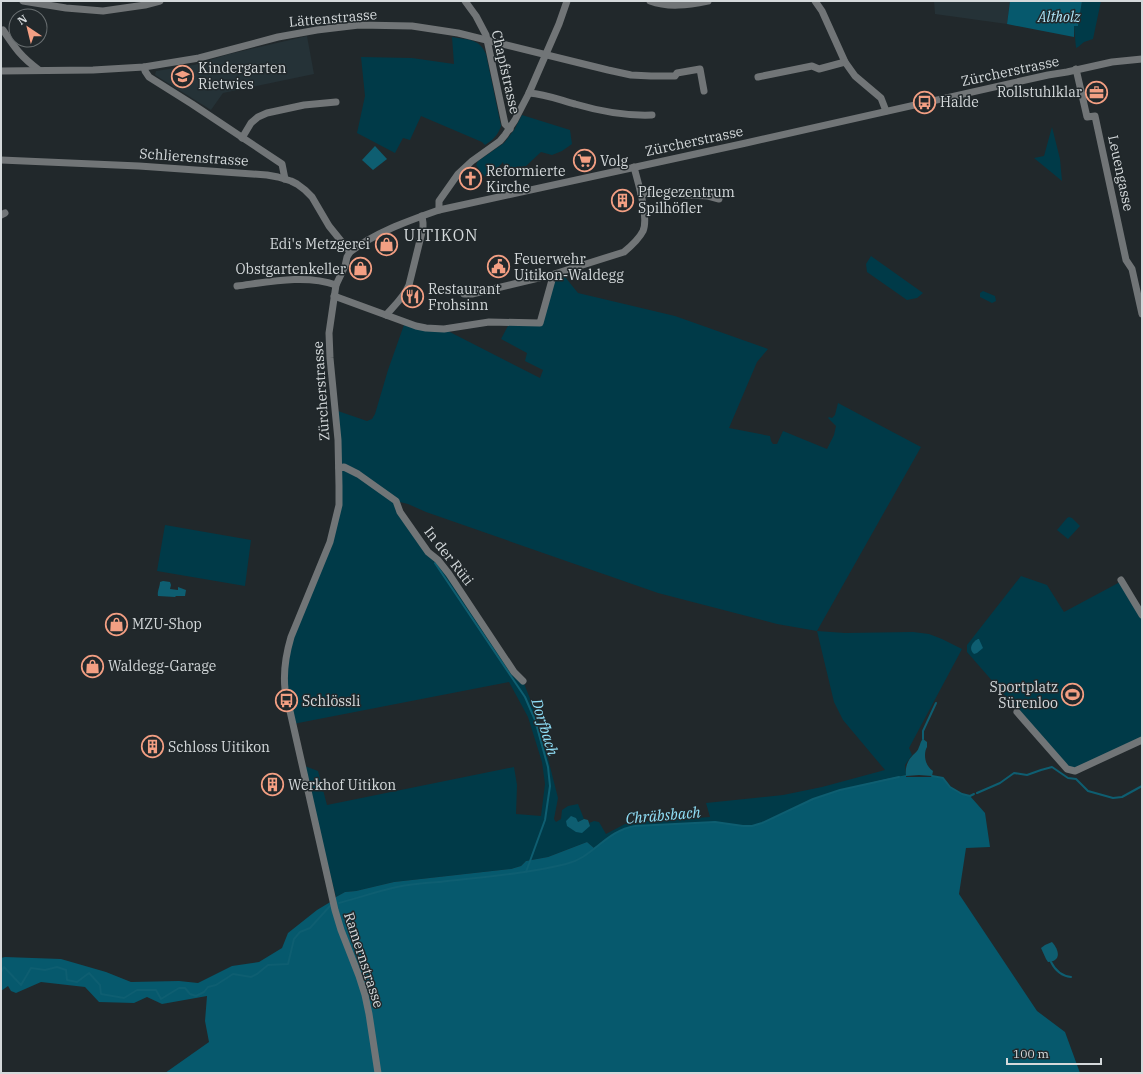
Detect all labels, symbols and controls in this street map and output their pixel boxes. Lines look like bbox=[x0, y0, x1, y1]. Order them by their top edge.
street label: Lättenstrasse bbox=[288, 5, 378, 31]
north arrow bbox=[8, 8, 48, 48]
park label: Altholz bbox=[1037, 8, 1081, 26]
text: N bbox=[15, 11, 30, 28]
street label: Chapfstrasse bbox=[488, 28, 524, 116]
street label: Zürcherstrasse bbox=[959, 52, 1061, 90]
place label: Kindergarten Rietwies bbox=[198, 59, 286, 93]
school or university icon: Kindergarten Rietwies bbox=[170, 63, 196, 89]
office icon: Rollstuhlklar bbox=[1084, 79, 1110, 105]
place label: Rollstuhlklar bbox=[997, 83, 1083, 101]
bus stop icon: Halde bbox=[911, 89, 937, 115]
place label: Halde bbox=[940, 93, 979, 111]
street label: Zürcherstrasse bbox=[643, 122, 745, 160]
street label: Leuengasse bbox=[1104, 133, 1138, 213]
street label: Schlierenstrasse bbox=[139, 144, 249, 170]
supermarket icon: Volg bbox=[572, 148, 598, 174]
place label: Volg bbox=[600, 152, 629, 170]
place label: Reformierte Kirche bbox=[486, 162, 566, 196]
church icon: Reformierte Kirche bbox=[457, 166, 483, 192]
place label: Pflegezentrum Spilhöfler bbox=[638, 183, 735, 217]
building icon: Pflegezentrum Spilhöfler bbox=[609, 187, 635, 213]
district label: UITIKON bbox=[403, 225, 479, 245]
shop icon: Edi's Metzgerei bbox=[373, 231, 399, 257]
place label: Edi's Metzgerei bbox=[270, 235, 370, 253]
place label: Feuerwehr Uitikon-Waldegg bbox=[514, 250, 624, 284]
public building icon: Feuerwehr Uitikon-Waldegg bbox=[485, 254, 511, 280]
shop icon: Obstgartenkeller bbox=[348, 256, 374, 282]
place label: Obstgartenkeller bbox=[236, 260, 347, 278]
place label: Restaurant Frohsinn bbox=[428, 280, 500, 314]
restaurant icon: Restaurant Frohsinn bbox=[399, 284, 425, 310]
street label: Zürcherstrasse bbox=[309, 340, 333, 442]
street label: In der Rüti bbox=[420, 523, 478, 589]
shop icon: MZU-Shop bbox=[103, 611, 129, 637]
place label: MZU-Shop bbox=[132, 615, 202, 633]
shop icon: Waldegg-Garage bbox=[80, 653, 106, 679]
place label: Waldegg-Garage bbox=[108, 657, 216, 675]
place label: Sportplatz Sürenloo bbox=[990, 678, 1058, 712]
sports icon: Sportplatz Sürenloo bbox=[1060, 682, 1086, 708]
bus stop icon: Schlössli bbox=[274, 688, 300, 714]
place label: Schlössli bbox=[302, 692, 360, 710]
water label: Dorfbach bbox=[527, 695, 563, 759]
building icon: Schloss Uitikon bbox=[140, 734, 166, 760]
place label: Schloss Uitikon bbox=[168, 738, 270, 756]
building icon: Werkhof Uitikon bbox=[259, 772, 285, 798]
place label: Werkhof Uitikon bbox=[288, 776, 396, 794]
water label: Chräbsbach bbox=[625, 802, 702, 828]
street label: Ramernstrasse bbox=[340, 910, 388, 1010]
scale bar bbox=[1007, 1040, 1101, 1066]
text: 100 m bbox=[1013, 1046, 1049, 1061]

